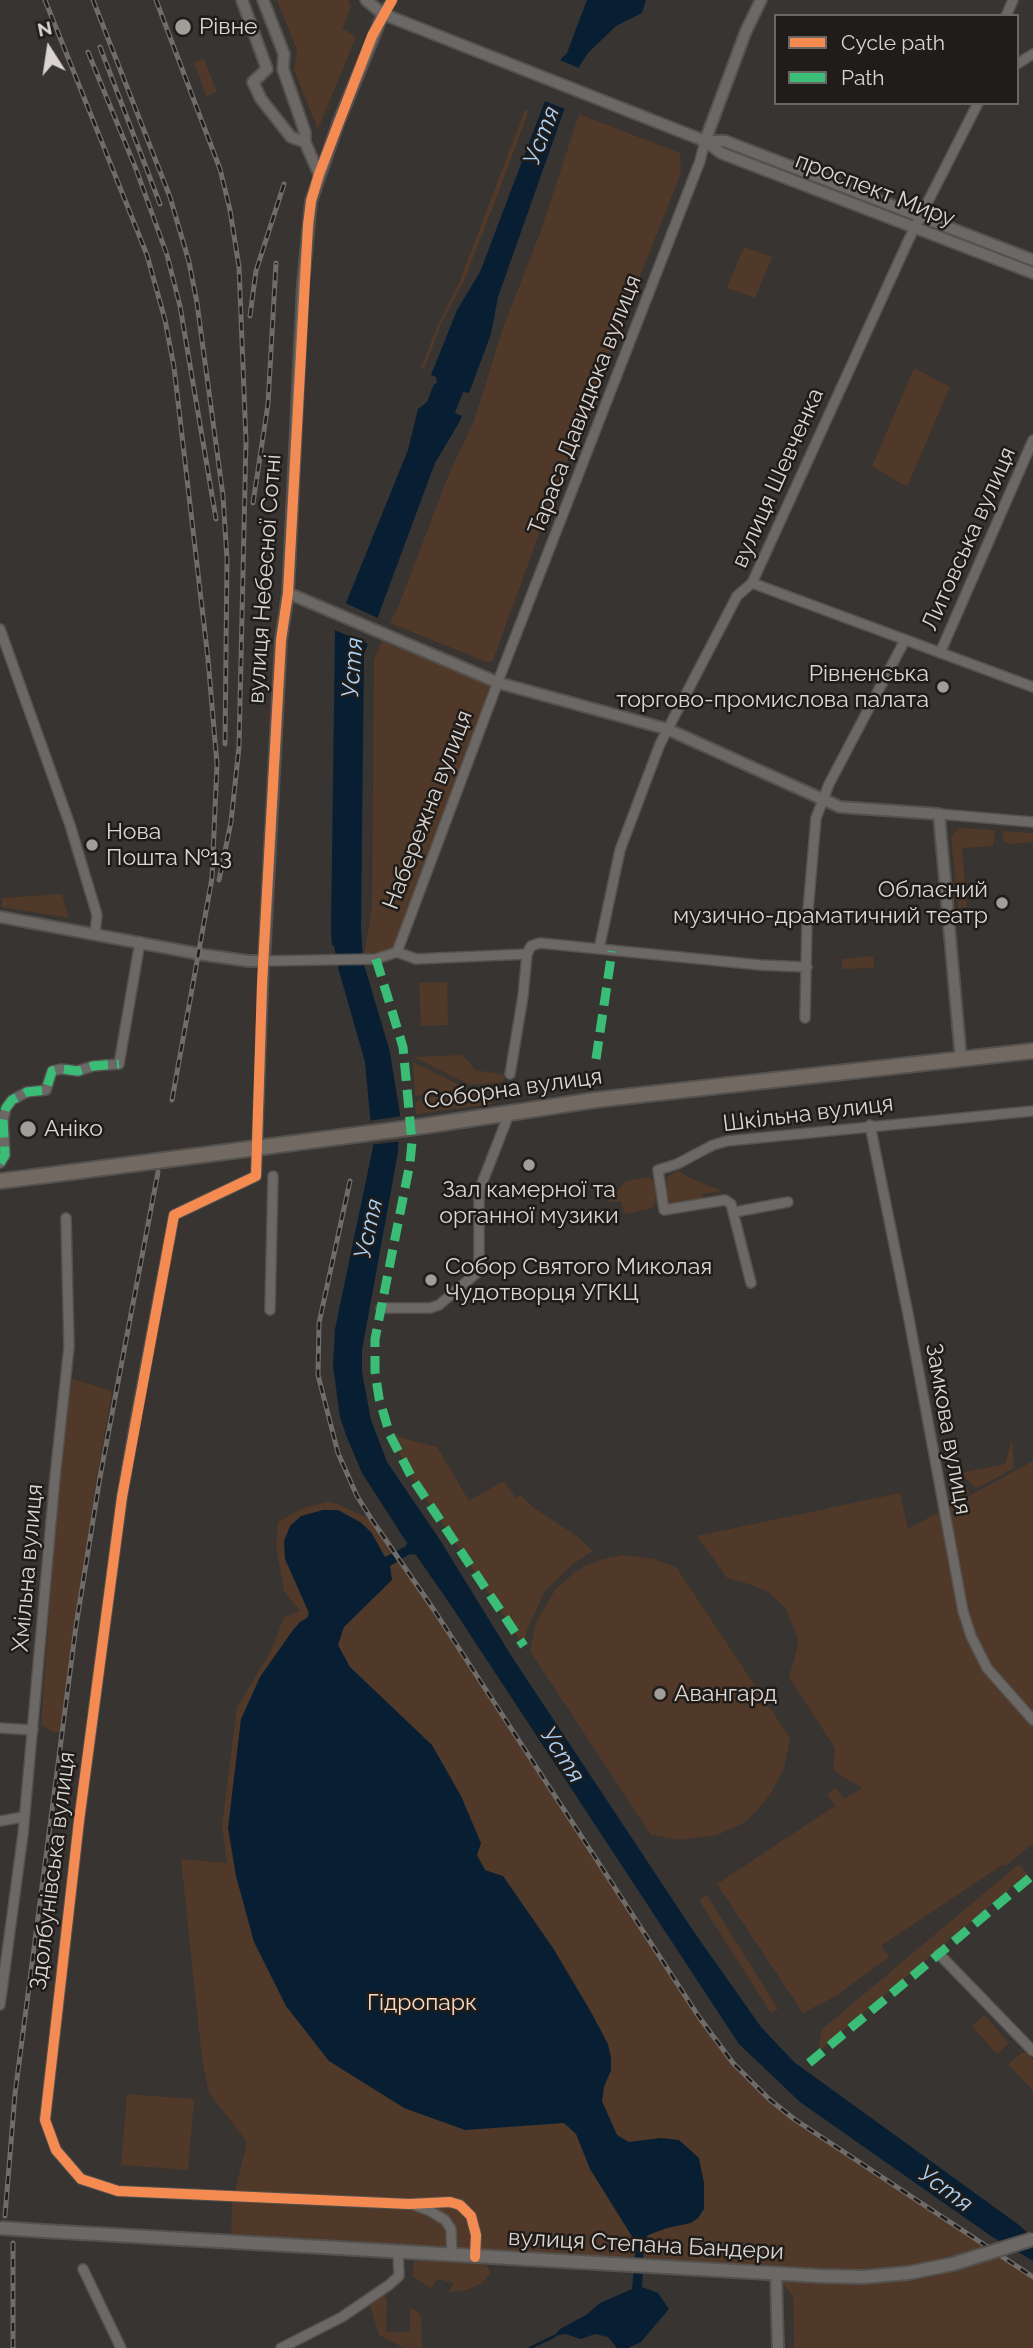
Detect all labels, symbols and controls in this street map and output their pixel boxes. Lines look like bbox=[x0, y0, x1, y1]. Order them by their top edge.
place label: Рівне bbox=[199, 13, 258, 41]
north arrow bbox=[14, 14, 84, 84]
legend bbox=[774, 14, 1019, 105]
text: N bbox=[35, 16, 54, 41]
marker: Рівне bbox=[173, 17, 193, 37]
text: Cycle path bbox=[841, 30, 945, 55]
text: Path bbox=[841, 65, 885, 90]
water label: Устя bbox=[518, 102, 566, 170]
street label: проспект Миру bbox=[791, 147, 959, 233]
street label: Тараса Давидюка вулиця bbox=[523, 271, 647, 539]
street label: вулиця Шевченка bbox=[726, 384, 830, 572]
street label: Литовська вулиця bbox=[916, 443, 1022, 635]
street label: вулиця Небесної Сотні bbox=[243, 453, 287, 705]
water label: Устя bbox=[336, 636, 370, 700]
place label: Рівненська торгово-промислова палата bbox=[616, 660, 929, 714]
marker: Рівненська торгово-промислова палата bbox=[935, 679, 951, 695]
street label: Набережна вулиця bbox=[377, 706, 479, 914]
place label: Нова Пошта №13 bbox=[106, 818, 232, 872]
marker: Нова Пошта №13 bbox=[84, 837, 100, 853]
place label: Обласний музично-драматичний театр bbox=[673, 876, 988, 930]
marker: Обласний музично-драматичний театр bbox=[994, 895, 1010, 911]
street label: Соборна вулиця bbox=[422, 1063, 604, 1115]
street label: Шкільна вулиця bbox=[721, 1090, 895, 1138]
place label: Аніко bbox=[44, 1115, 103, 1143]
marker: Аніко bbox=[18, 1119, 38, 1139]
marker: Зал камерної та органної музики bbox=[521, 1157, 537, 1173]
place label: Зал камерної та органної музики bbox=[439, 1176, 619, 1230]
water label: Устя bbox=[349, 1196, 389, 1262]
place label: Собор Святого Миколая Чудотворця УГКЦ bbox=[445, 1253, 712, 1307]
marker: Собор Святого Миколая Чудотворця УГКЦ bbox=[423, 1272, 439, 1288]
street label: Замкова вулиця bbox=[919, 1341, 977, 1517]
street label: Хмільна вулиця bbox=[7, 1483, 49, 1653]
place label: Авангард bbox=[674, 1680, 777, 1708]
marker: Авангард bbox=[652, 1686, 668, 1702]
water label: Устя bbox=[533, 1721, 591, 1789]
street label: Здолбунівська вулиця bbox=[25, 1750, 81, 1992]
park label: Гідропарк bbox=[367, 1989, 477, 2017]
water label: Устя bbox=[912, 2159, 978, 2219]
street label: вулиця Степана Бандери bbox=[508, 2224, 784, 2266]

